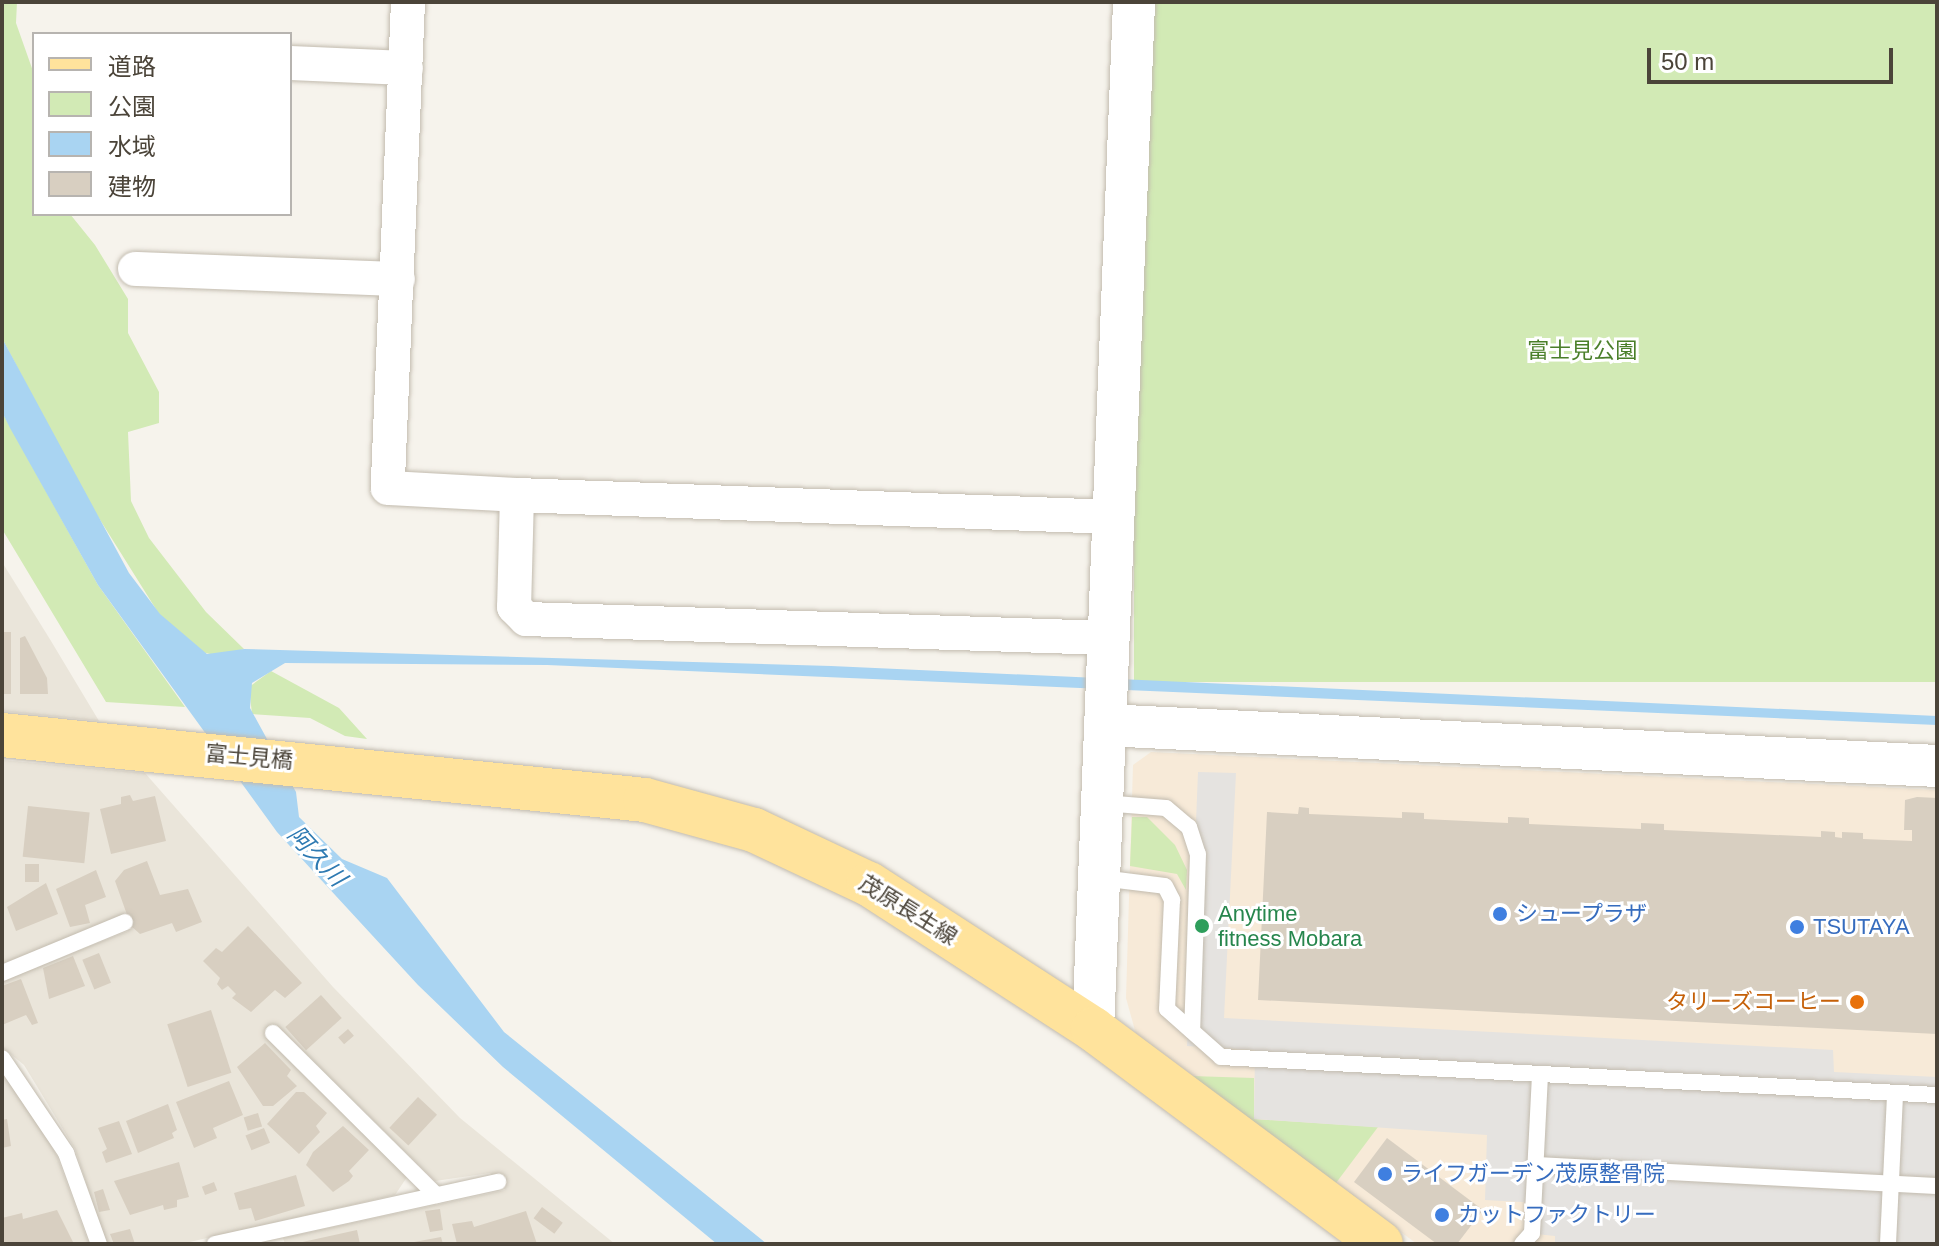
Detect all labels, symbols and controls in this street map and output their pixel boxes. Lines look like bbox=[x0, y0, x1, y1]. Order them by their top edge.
legend bbox=[32, 32, 292, 216]
scale bar bbox=[1651, 32, 1897, 82]
text: 50 m bbox=[1661, 48, 1714, 75]
text: 道路 bbox=[108, 53, 156, 80]
text: 公園 bbox=[108, 93, 156, 120]
text: 水域 bbox=[108, 133, 156, 160]
text: 建物 bbox=[108, 173, 156, 200]
park label: 富士見公園 bbox=[1527, 338, 1637, 364]
street label: 富士見橋 bbox=[204, 740, 294, 774]
water label: 阿久川 bbox=[282, 820, 352, 892]
street label: 茂原長生線 bbox=[854, 870, 962, 950]
place label: Anytime fitness Mobara bbox=[1218, 900, 1362, 952]
place label: シュープラザ bbox=[1516, 901, 1648, 927]
marker: シュープラザ bbox=[1491, 905, 1509, 923]
place label: TSUTAYA bbox=[1813, 914, 1910, 940]
marker: Anytime fitness Mobara bbox=[1193, 917, 1211, 935]
marker: TSUTAYA bbox=[1788, 918, 1806, 936]
place label: タリーズコーヒー bbox=[1665, 989, 1841, 1015]
marker: タリーズコーヒー bbox=[1848, 993, 1866, 1011]
place label: ライフガーデン茂原整骨院 bbox=[1401, 1161, 1665, 1187]
marker: ライフガーデン茂原整骨院 bbox=[1376, 1165, 1394, 1183]
place label: カットファクトリー bbox=[1458, 1202, 1656, 1228]
marker: カットファクトリー bbox=[1433, 1206, 1451, 1224]

